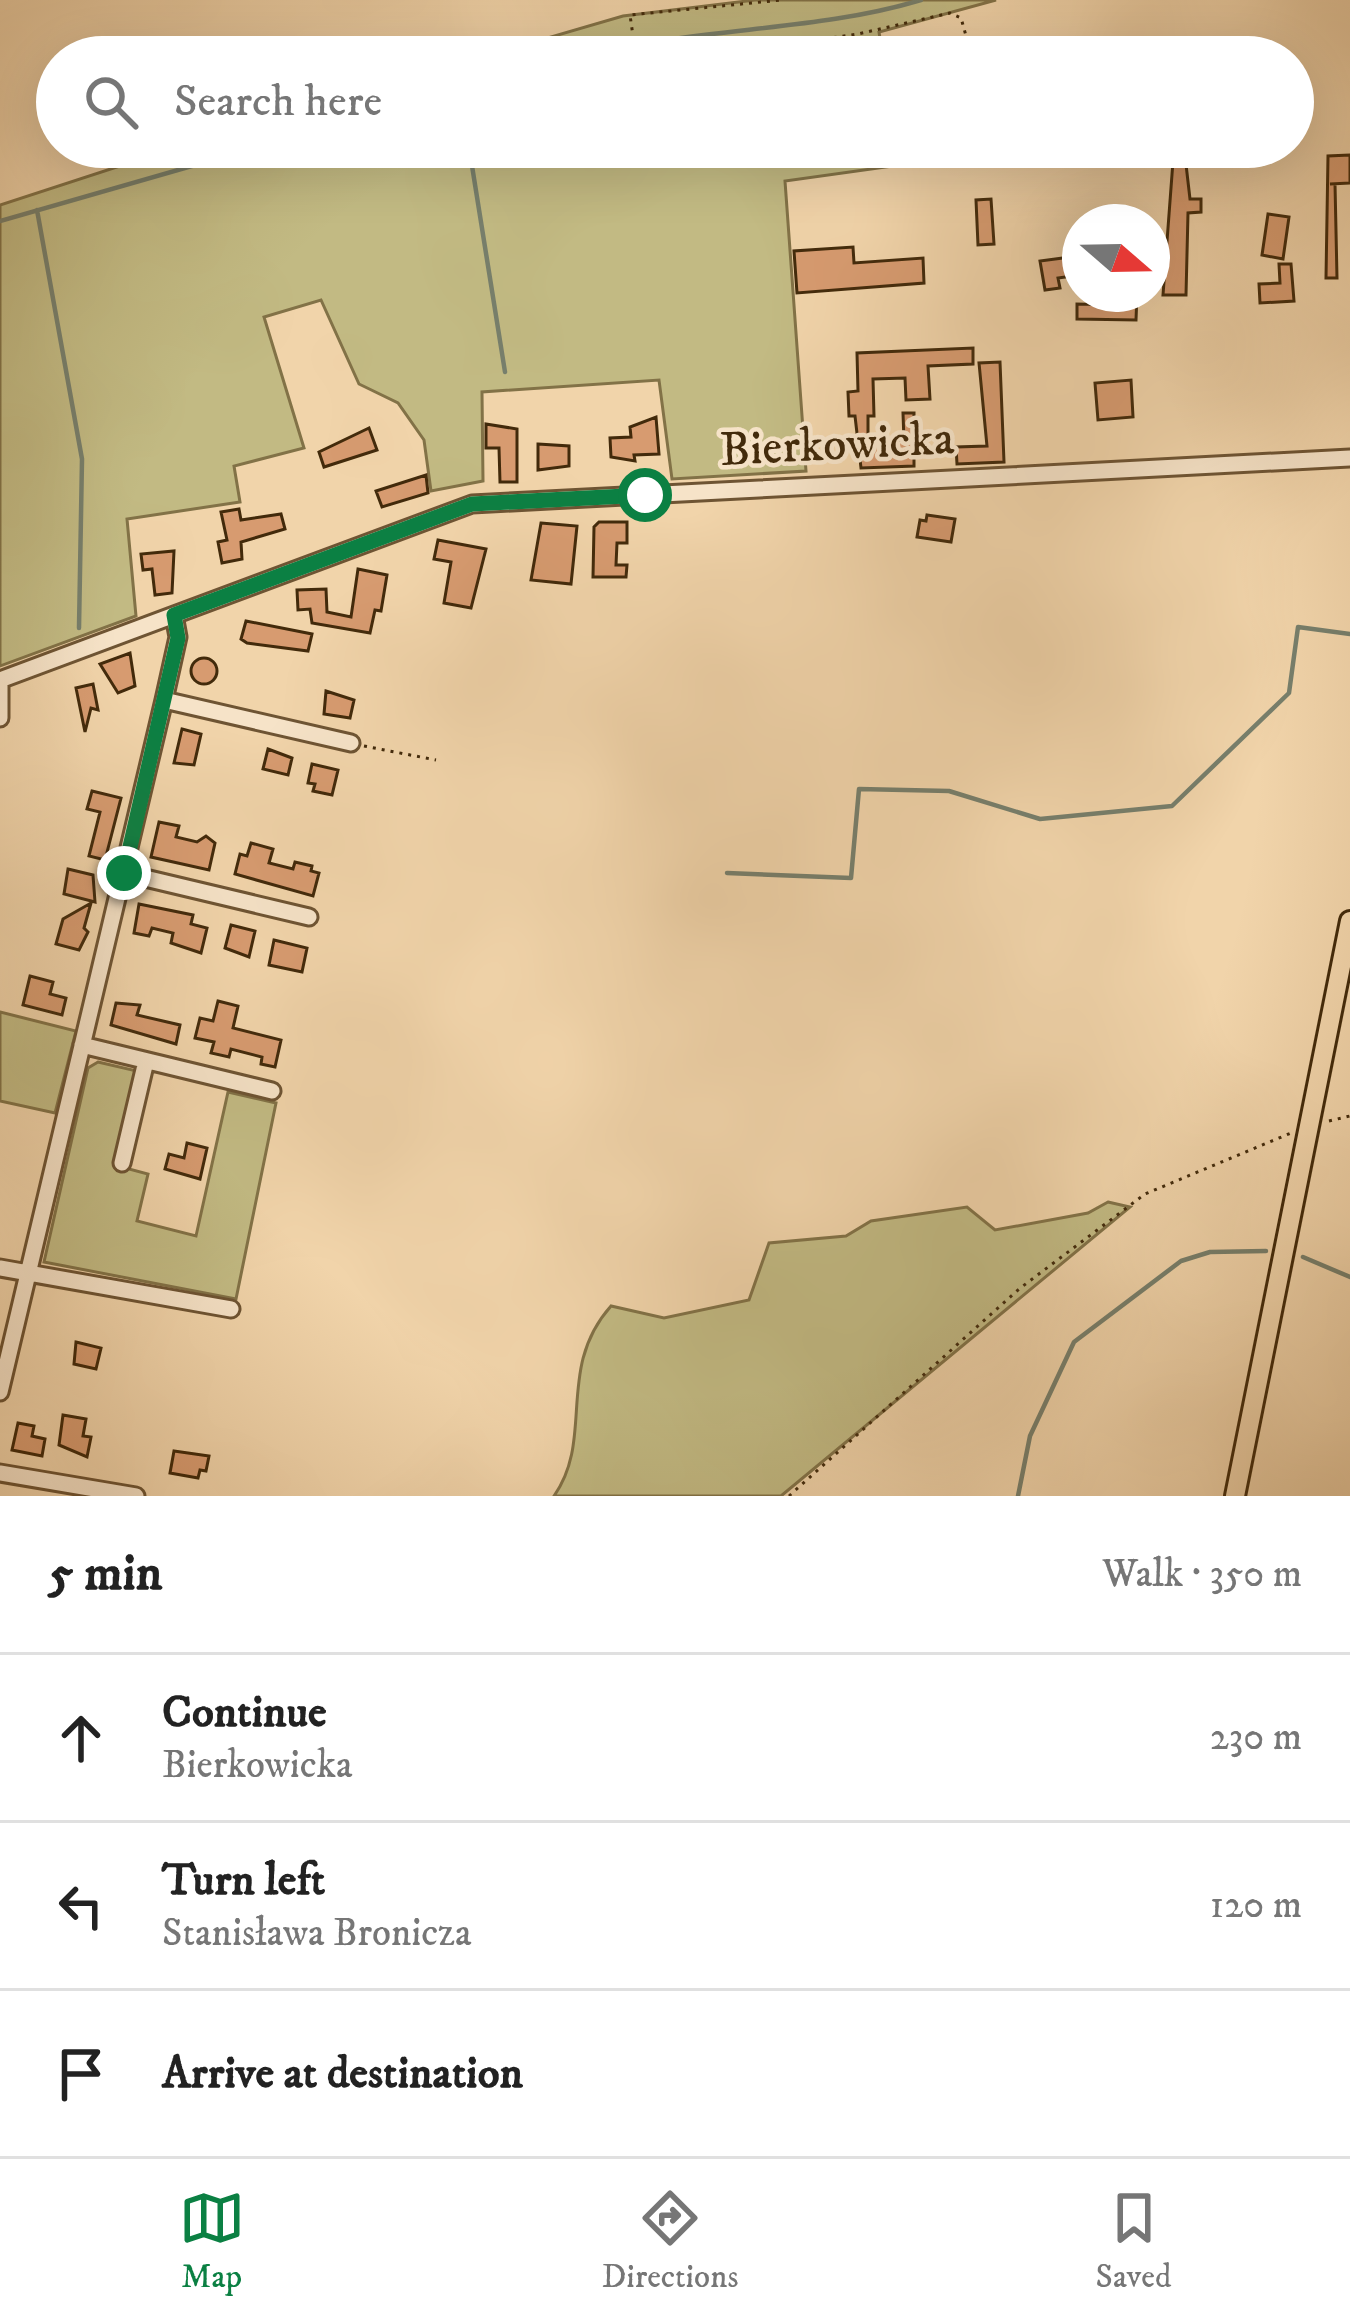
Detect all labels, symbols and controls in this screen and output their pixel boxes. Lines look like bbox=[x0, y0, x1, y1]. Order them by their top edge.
search box bbox=[36, 36, 1314, 168]
icon: search bbox=[78, 69, 144, 135]
text: Search here bbox=[174, 74, 382, 130]
north arrow bbox=[1062, 204, 1170, 312]
street label: Bierkowicka bbox=[718, 409, 956, 481]
route start bbox=[618, 468, 672, 522]
route end bbox=[97, 846, 151, 900]
text: 5 min bbox=[48, 1542, 162, 1606]
text: Walk · 350 m bbox=[1102, 1550, 1302, 1599]
text: Continue bbox=[162, 1685, 327, 1741]
icon: ahead bbox=[48, 1705, 114, 1771]
text: 230 m bbox=[1210, 1713, 1302, 1762]
text: Bierkowicka bbox=[162, 1741, 353, 1790]
text: Turn left bbox=[162, 1853, 325, 1909]
icon: left bbox=[48, 1873, 114, 1939]
text: 120 m bbox=[1210, 1881, 1302, 1930]
text: Stanisława Bronicza bbox=[162, 1909, 472, 1958]
icon: arrive bbox=[48, 2041, 114, 2107]
text: Arrive at destination bbox=[162, 2046, 523, 2102]
tab: Map bbox=[179, 2185, 245, 2298]
tab: Directions bbox=[602, 2185, 738, 2298]
tab: Saved bbox=[1096, 2185, 1171, 2298]

